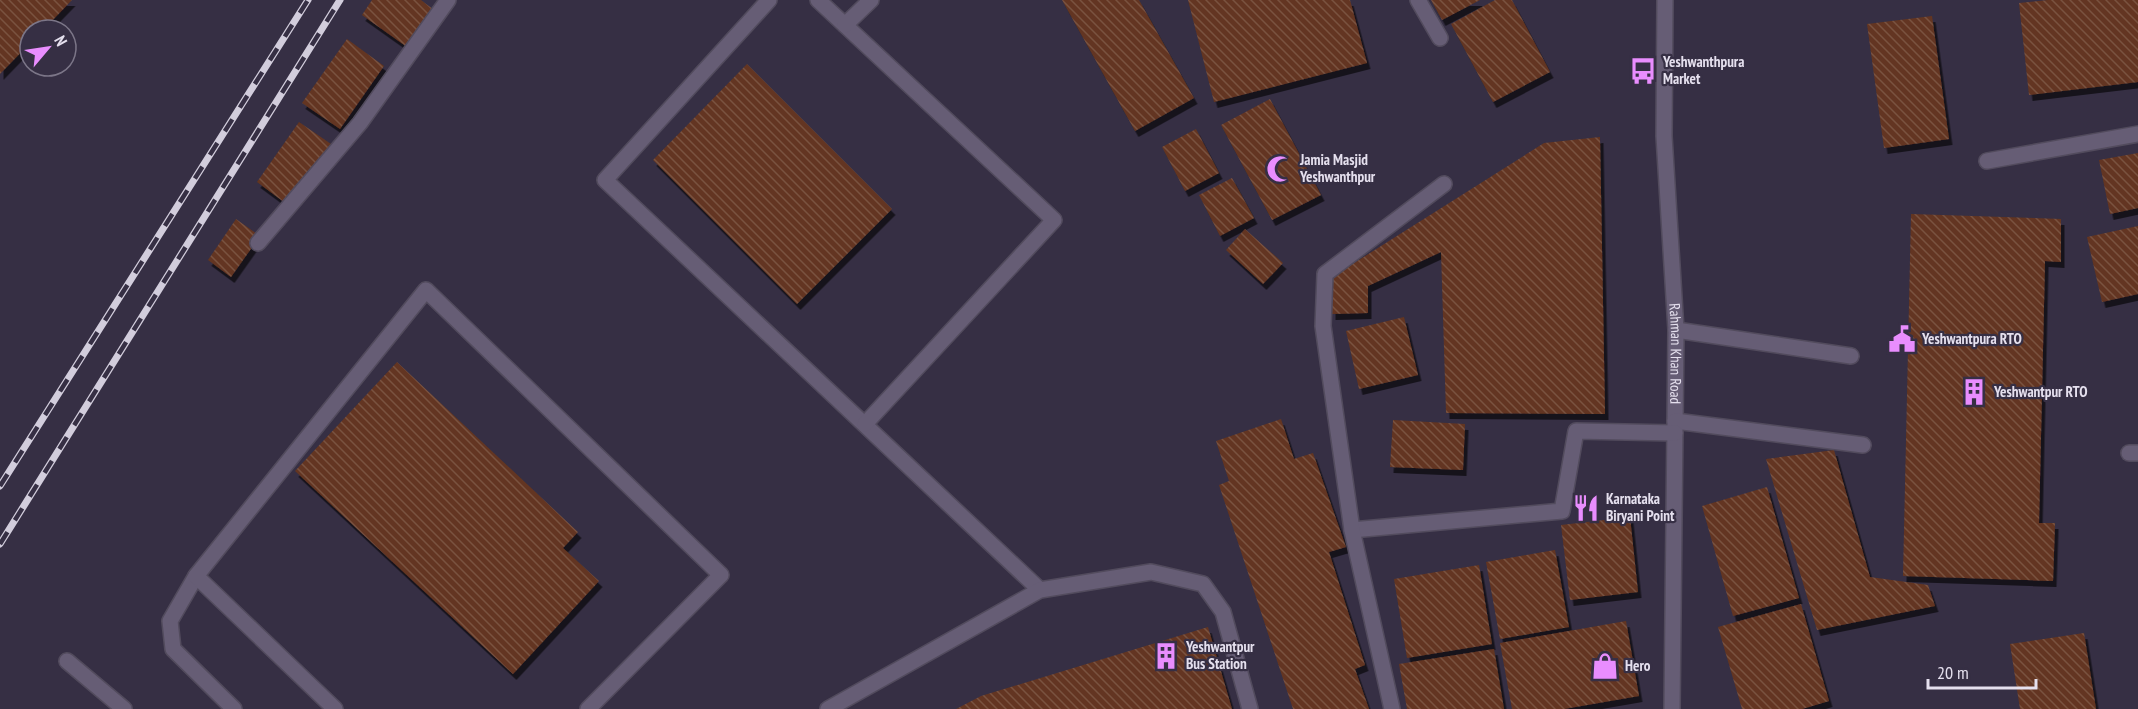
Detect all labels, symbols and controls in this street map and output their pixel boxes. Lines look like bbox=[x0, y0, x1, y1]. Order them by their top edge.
north arrow bbox=[18, 18, 78, 78]
text: N bbox=[50, 32, 72, 49]
place label: Yeshwanthpura Market bbox=[1662, 52, 1744, 88]
bus stop icon: Yeshwanthpura Market bbox=[1628, 56, 1658, 86]
place label: Jamia Masjid Yeshwanthpur bbox=[1299, 150, 1376, 186]
mosque icon: Jamia Masjid Yeshwanthpur bbox=[1265, 154, 1295, 184]
street label: Rahman Khan Road bbox=[1665, 303, 1686, 404]
public building icon: Yeshwantpura RTO bbox=[1887, 324, 1917, 354]
place label: Yeshwantpura RTO bbox=[1921, 329, 2022, 348]
building icon: Yeshwantpur RTO bbox=[1959, 377, 1989, 407]
place label: Yeshwantpur RTO bbox=[1993, 382, 2088, 401]
place label: Karnataka Biryani Point bbox=[1606, 489, 1675, 525]
restaurant icon: Karnataka Biryani Point bbox=[1571, 493, 1601, 523]
place label: Yeshwantpur Bus Station bbox=[1185, 637, 1255, 673]
building icon: Yeshwantpur Bus Station bbox=[1151, 641, 1181, 671]
shop icon: Hero bbox=[1590, 651, 1620, 681]
scale bar bbox=[1928, 652, 2036, 690]
place label: Hero bbox=[1625, 656, 1651, 675]
text: 20 m bbox=[1937, 661, 1969, 684]

